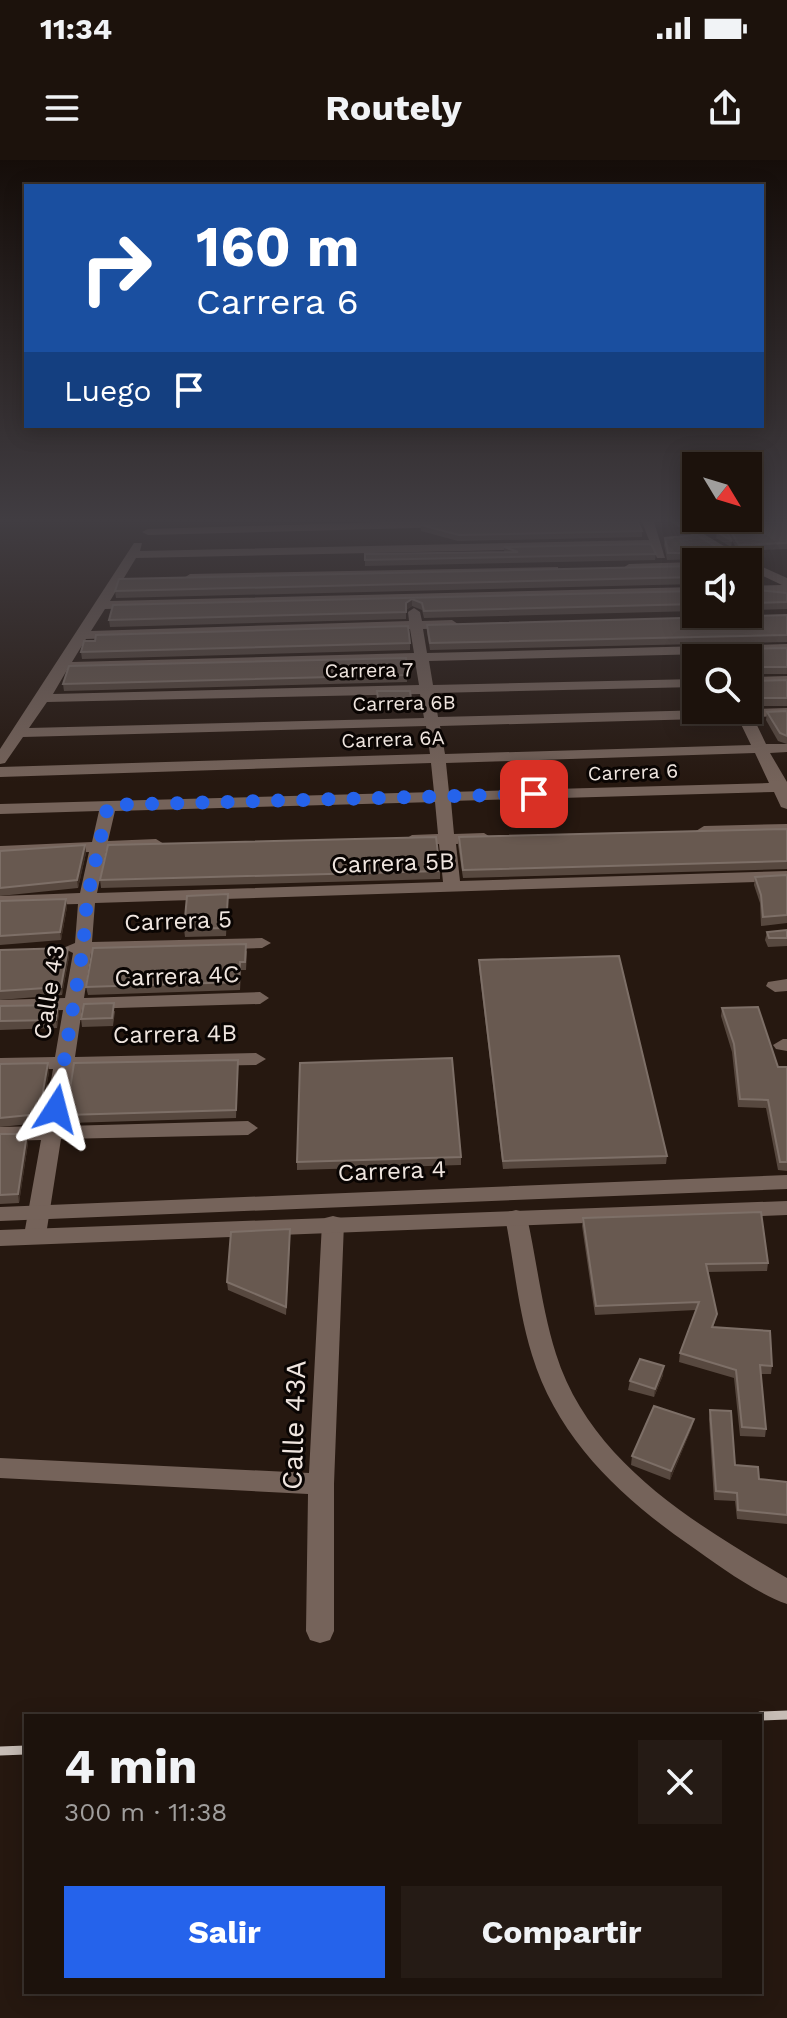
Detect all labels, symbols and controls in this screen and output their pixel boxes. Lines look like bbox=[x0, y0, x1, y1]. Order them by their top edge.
text: 11:34 bbox=[40, 11, 112, 46]
icon: menu bbox=[40, 86, 84, 130]
icon: share bbox=[703, 86, 747, 130]
text: Routely bbox=[325, 87, 462, 129]
text: 160 m bbox=[196, 214, 359, 280]
icon: right bbox=[64, 216, 168, 320]
text: Carrera 6 bbox=[196, 281, 359, 323]
icon: arrive bbox=[167, 368, 211, 412]
text: Luego bbox=[64, 373, 151, 408]
north arrow bbox=[682, 452, 762, 532]
map controls bbox=[682, 452, 762, 724]
button: sound bbox=[682, 548, 762, 628]
button: search bbox=[682, 644, 762, 724]
street label: Carrera 7 bbox=[325, 657, 413, 683]
street label: Carrera 6B bbox=[352, 690, 456, 716]
street label: Carrera 6A bbox=[341, 725, 445, 753]
street label: Carrera 6 bbox=[587, 758, 679, 786]
pin bbox=[500, 760, 568, 828]
icon: arrive bbox=[512, 772, 556, 816]
street label: Carrera 5B bbox=[331, 847, 455, 879]
street label: Carrera 5 bbox=[124, 905, 232, 937]
street label: Calle 43 bbox=[28, 943, 70, 1041]
street label: Carrera 4C bbox=[114, 960, 240, 992]
street label: Carrera 4B bbox=[113, 1019, 237, 1049]
position arrow bbox=[14, 1067, 98, 1151]
street label: Carrera 4 bbox=[337, 1155, 447, 1187]
street label: Calle 43A bbox=[275, 1360, 313, 1490]
text: 4 min bbox=[64, 1738, 198, 1795]
button: close bbox=[638, 1740, 722, 1824]
text: 300 m · 11:38 bbox=[64, 1797, 227, 1827]
button: Salir bbox=[64, 1886, 385, 1978]
button: Compartir bbox=[401, 1886, 722, 1978]

